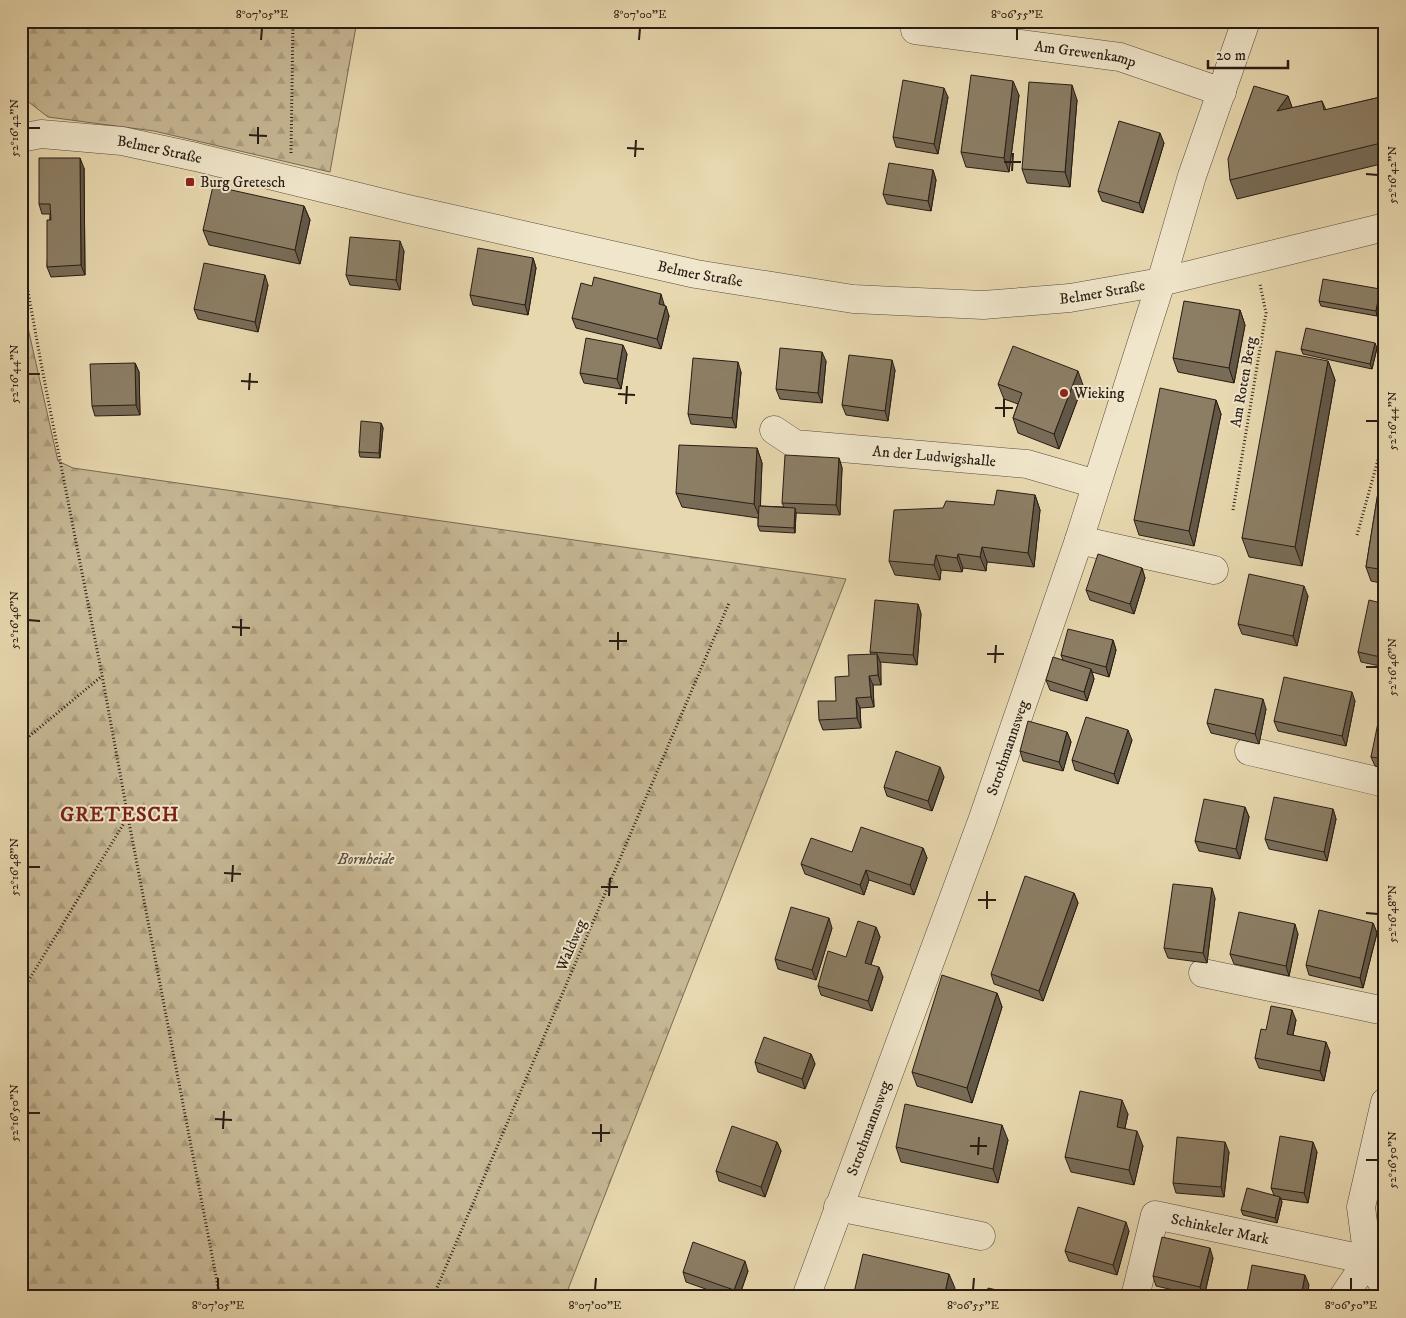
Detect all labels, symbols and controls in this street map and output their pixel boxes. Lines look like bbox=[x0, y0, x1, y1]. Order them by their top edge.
text: 8°07'05"E bbox=[236, 7, 289, 22]
text: 8°07'00"E bbox=[613, 7, 667, 22]
text: 8°06'55"E bbox=[991, 7, 1043, 22]
street label: Am Grewenkamp bbox=[1033, 37, 1139, 72]
scale bar bbox=[1208, 38, 1288, 70]
text: 20 m bbox=[1216, 46, 1246, 65]
text: 52°16'42"N bbox=[7, 99, 22, 157]
street label: Belmer Straße bbox=[116, 132, 204, 168]
text: 52°16'42"N bbox=[1385, 146, 1400, 204]
place label: Burg Gretesch bbox=[200, 173, 286, 192]
marker: Burg Gretesch bbox=[184, 176, 196, 188]
street label: Belmer Straße bbox=[656, 257, 744, 291]
street label: Belmer Straße bbox=[1059, 276, 1146, 309]
street label: Am Roten Berg bbox=[1226, 335, 1261, 429]
text: 52°16'44"N bbox=[7, 344, 22, 404]
place label: Wieking bbox=[1073, 384, 1125, 403]
marker: Wieking bbox=[1058, 387, 1070, 399]
text: 52°16'44"N bbox=[1385, 391, 1400, 451]
street label: An der Ludwigshalle bbox=[872, 442, 997, 471]
text: 52°16'46"N bbox=[7, 591, 22, 649]
text: 52°16'46"N bbox=[1385, 638, 1400, 696]
street label: Strothmannsweg bbox=[983, 697, 1033, 798]
district label: GRETESCH bbox=[60, 803, 180, 828]
text: 52°16'48"N bbox=[7, 838, 22, 896]
park label: Bornheide bbox=[337, 850, 395, 869]
text: 52°16'48"N bbox=[1385, 885, 1400, 943]
street label: Waldweg bbox=[552, 916, 591, 975]
street label: Strothmannsweg bbox=[843, 1078, 895, 1178]
text: 52°16'50"N bbox=[7, 1084, 22, 1142]
text: 52°16'50"N bbox=[1385, 1131, 1400, 1189]
street label: Schinkeler Mark bbox=[1169, 1210, 1271, 1249]
text: 8°07'05"E bbox=[192, 1298, 245, 1313]
text: 8°07'00"E bbox=[568, 1298, 622, 1313]
text: 8°06'55"E bbox=[947, 1298, 999, 1313]
text: 8°06'50"E bbox=[1325, 1298, 1378, 1313]

